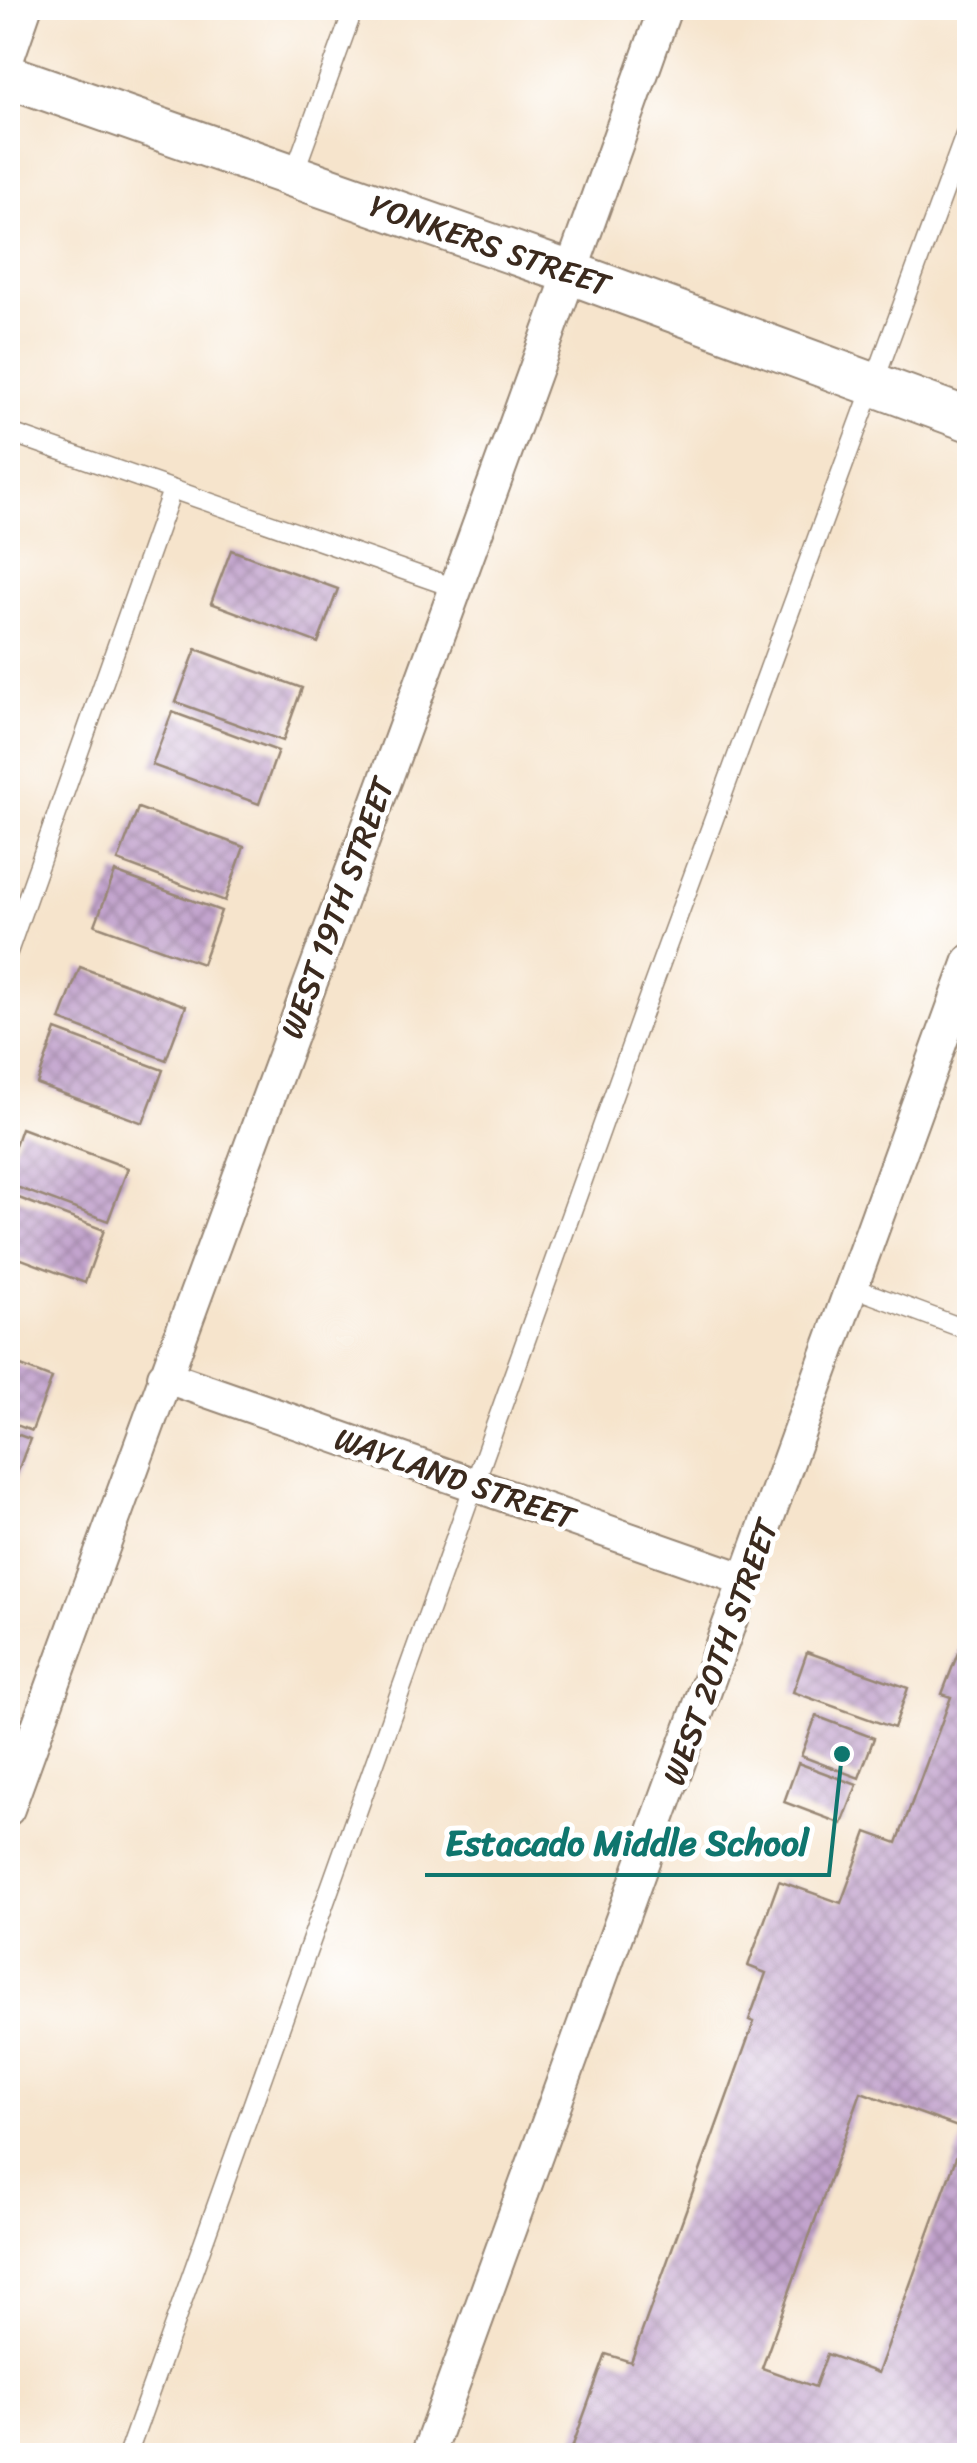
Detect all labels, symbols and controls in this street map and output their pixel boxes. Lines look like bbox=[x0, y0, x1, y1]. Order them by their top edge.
street label: YONKERS STREET bbox=[362, 178, 620, 314]
street label: WEST 19TH STREET bbox=[264, 767, 412, 1047]
street label: WAYLAND STREET bbox=[327, 1411, 585, 1547]
street label: WEST 20TH STREET bbox=[646, 1509, 796, 1793]
callout: Estacado Middle School bbox=[425, 1810, 829, 1875]
text: Estacado Middle School bbox=[445, 1812, 811, 1874]

